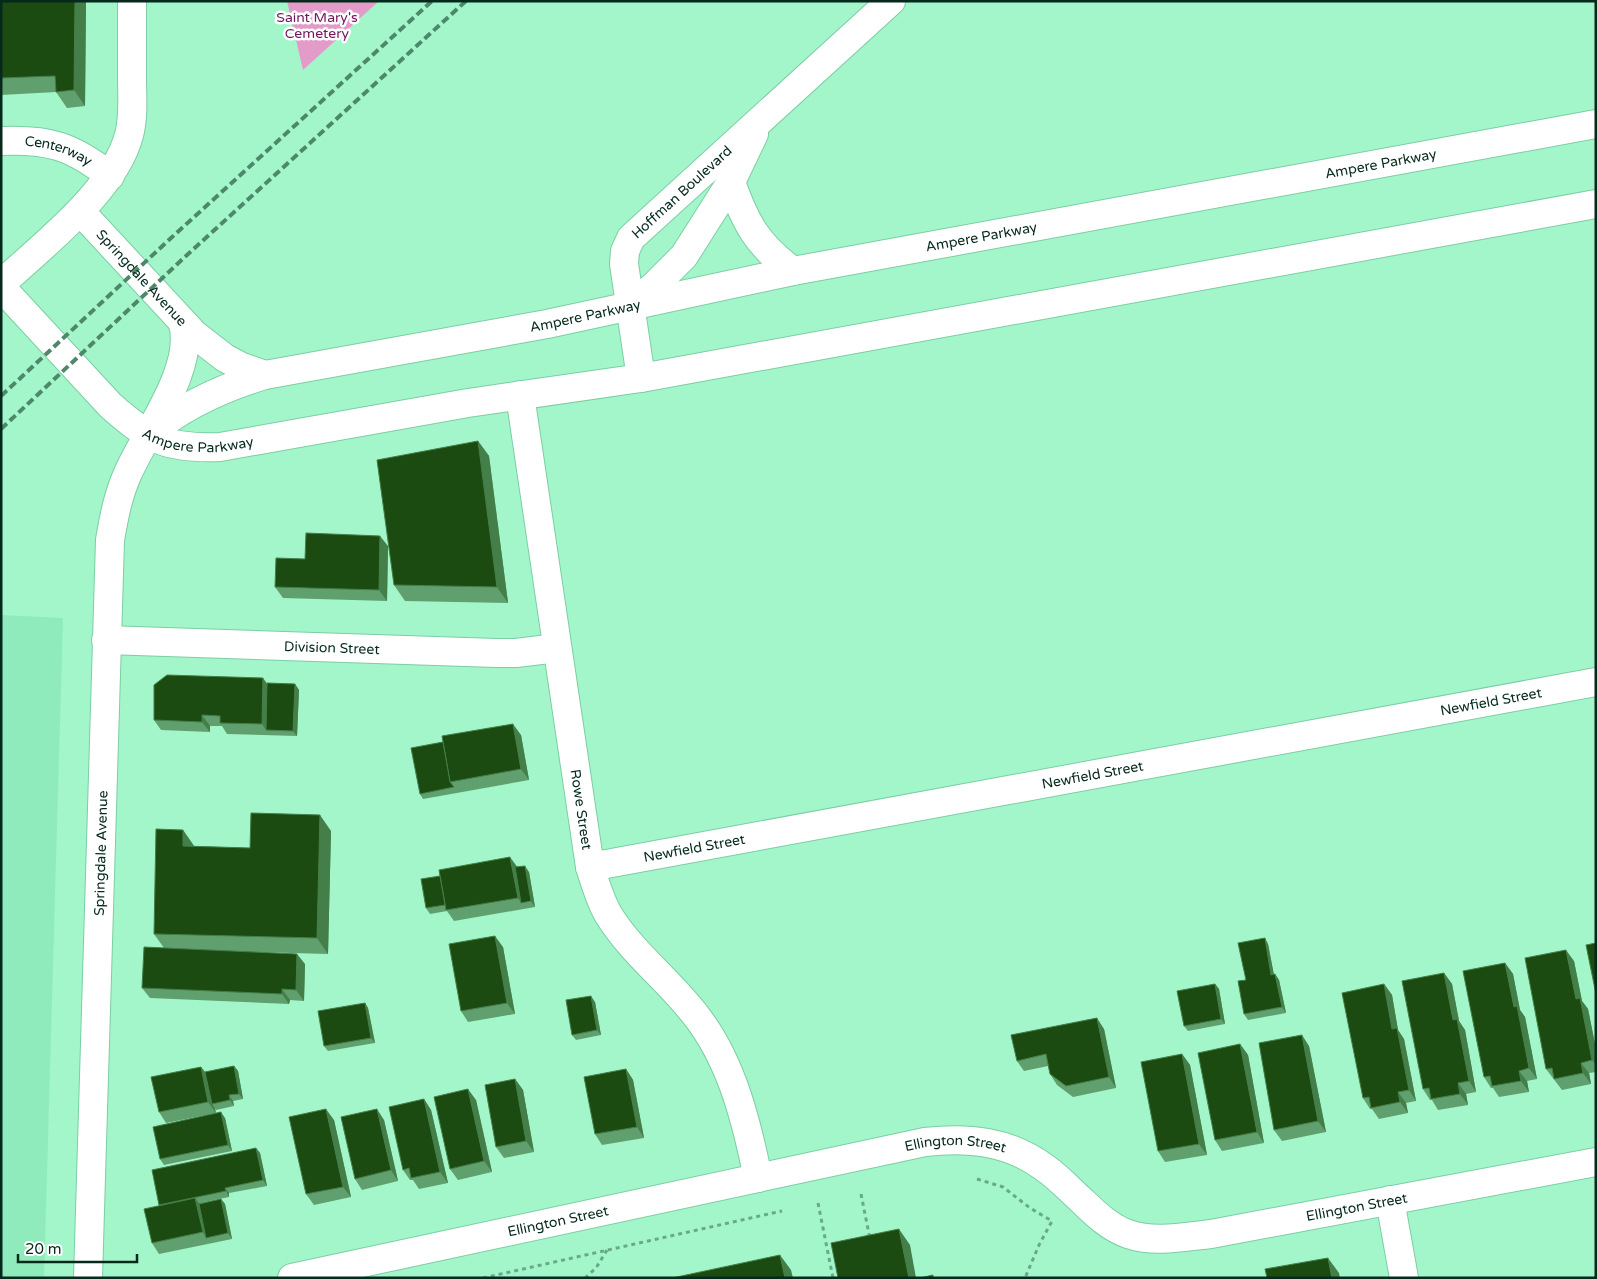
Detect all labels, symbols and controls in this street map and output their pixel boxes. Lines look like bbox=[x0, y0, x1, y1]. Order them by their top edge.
park label: Saint Mary's Cemetery bbox=[276, 9, 358, 42]
street label: Centerway bbox=[24, 132, 96, 169]
street label: Hoffman Boulevard bbox=[628, 142, 735, 242]
street label: Ampere Parkway bbox=[1323, 145, 1438, 182]
street label: Ampere Parkway bbox=[924, 218, 1039, 255]
street label: Springdale Avenue bbox=[93, 226, 191, 330]
street label: Ampere Parkway bbox=[528, 295, 643, 335]
street label: Ampere Parkway bbox=[139, 424, 255, 456]
street label: Division Street bbox=[284, 637, 381, 658]
street label: Newfield Street bbox=[1439, 684, 1544, 719]
street label: Newfield Street bbox=[1040, 757, 1145, 792]
street label: Rowe Street bbox=[567, 768, 596, 851]
street label: Springdale Avenue bbox=[90, 790, 111, 916]
street label: Newfield Street bbox=[642, 830, 747, 865]
street label: Ellington Street bbox=[903, 1132, 1009, 1156]
street label: Ellington Street bbox=[1305, 1189, 1409, 1225]
street label: Ellington Street bbox=[506, 1202, 611, 1240]
scale bar bbox=[18, 1232, 136, 1264]
text: 20 m bbox=[25, 1240, 62, 1258]

